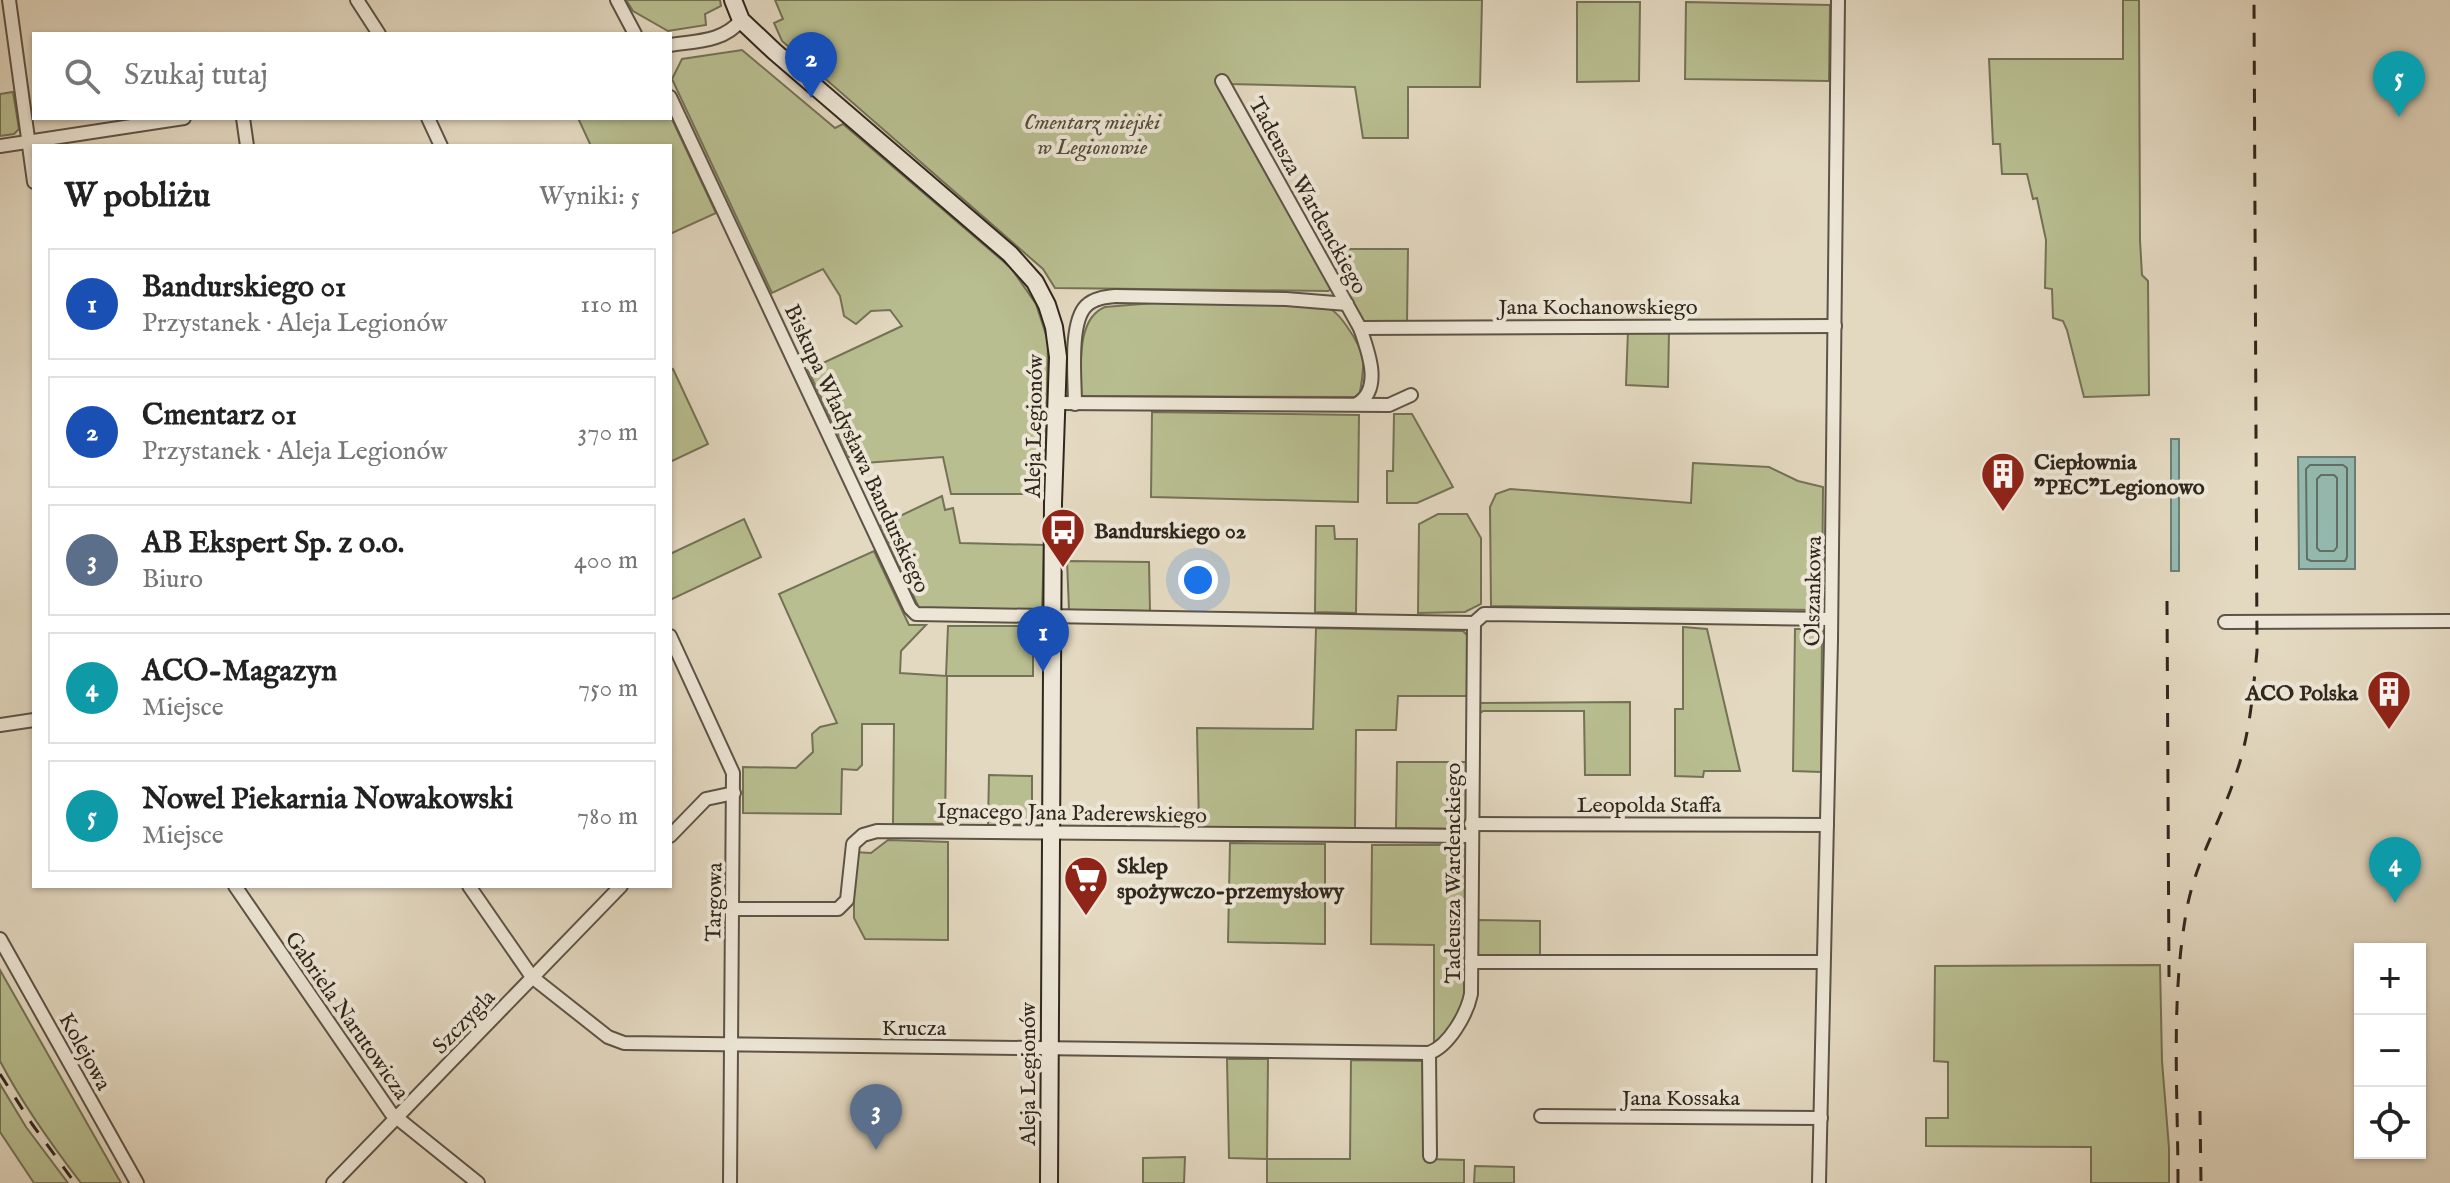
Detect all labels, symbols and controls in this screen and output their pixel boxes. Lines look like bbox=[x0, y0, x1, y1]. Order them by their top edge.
search box bbox=[32, 32, 672, 120]
pin: 2 bbox=[785, 32, 837, 98]
pin: 5 bbox=[2373, 51, 2425, 117]
icon: search bbox=[60, 54, 104, 98]
text: Szukaj tutaj bbox=[124, 57, 268, 95]
street label: Tadeusza Wardenckiego bbox=[1241, 93, 1373, 299]
park label: Cmentarz miejski w Legionowie bbox=[1024, 109, 1162, 162]
text: W pobliżu bbox=[64, 175, 210, 218]
text: Wyniki: 5 bbox=[539, 180, 640, 213]
text: Bandurskiego 01 bbox=[142, 269, 346, 307]
text: 1 bbox=[87, 288, 97, 321]
text: 110 m bbox=[580, 288, 638, 321]
street label: Jana Kochanowskiego bbox=[1495, 294, 1698, 322]
street label: Biskupa Władysława Bandurskiego bbox=[777, 300, 936, 598]
text: Przystanek · Aleja Legionów bbox=[142, 307, 447, 340]
street label: Aleja Legionów bbox=[1020, 353, 1050, 499]
text: Cmentarz 01 bbox=[142, 397, 297, 435]
text: 2 bbox=[86, 416, 98, 449]
text: 370 m bbox=[578, 416, 638, 449]
text: Przystanek · Aleja Legionów bbox=[142, 435, 447, 468]
place label: Ciepłownia "PEC"Legionowo bbox=[2034, 449, 2205, 502]
building icon: Ciepłownia "PEC"Legionowo bbox=[1979, 450, 2027, 513]
bus stop icon: Bandurskiego 02 bbox=[1039, 506, 1087, 569]
place label: Bandurskiego 02 bbox=[1094, 518, 1246, 546]
text: AB Ekspert Sp. z o.o. bbox=[142, 525, 404, 563]
street label: Olszankowa bbox=[1799, 535, 1829, 647]
text: 3 bbox=[87, 544, 97, 577]
text: 400 m bbox=[574, 544, 638, 577]
your location bbox=[1178, 560, 1218, 600]
text: Biuro bbox=[142, 563, 203, 596]
pin: 1 bbox=[1017, 606, 1069, 672]
text: ACO-Magazyn bbox=[142, 653, 337, 691]
building icon: ACO Polska bbox=[2365, 668, 2413, 731]
text: 4 bbox=[86, 672, 98, 705]
text: 750 m bbox=[578, 672, 638, 705]
place label: ACO Polska bbox=[2245, 680, 2358, 708]
text: Miejsce bbox=[142, 691, 224, 724]
street label: Tadeusza Wardenckiego bbox=[1440, 762, 1468, 983]
text: Nowel Piekarnia Nowakowski bbox=[142, 781, 513, 819]
street label: Leopolda Staffa bbox=[1577, 792, 1722, 820]
street label: Ignacego Jana Paderewskiego bbox=[937, 798, 1207, 830]
text: 5 bbox=[87, 800, 97, 833]
text: 780 m bbox=[577, 800, 638, 833]
text: Miejsce bbox=[142, 819, 224, 852]
pin: 4 bbox=[2369, 837, 2421, 903]
place label: Sklep spożywczo-przemysłowy bbox=[1117, 853, 1345, 906]
supermarket icon: Sklep spożywczo-przemysłowy bbox=[1062, 854, 1110, 917]
street label: Targowa bbox=[700, 862, 730, 942]
street label: Gabriela Narutowicza bbox=[278, 927, 415, 1106]
map controls bbox=[2354, 943, 2426, 1159]
button: + bbox=[2354, 943, 2426, 1015]
street label: Szczygla bbox=[427, 984, 502, 1061]
street label: Aleja Legionów bbox=[1015, 1002, 1043, 1147]
street label: Kolejowa bbox=[52, 1008, 117, 1096]
street label: Krucza bbox=[882, 1015, 947, 1043]
button: − bbox=[2354, 1015, 2426, 1087]
pin: 3 bbox=[850, 1084, 902, 1150]
street label: Jana Kossaka bbox=[1619, 1085, 1740, 1113]
button: locate bbox=[2354, 1087, 2426, 1159]

